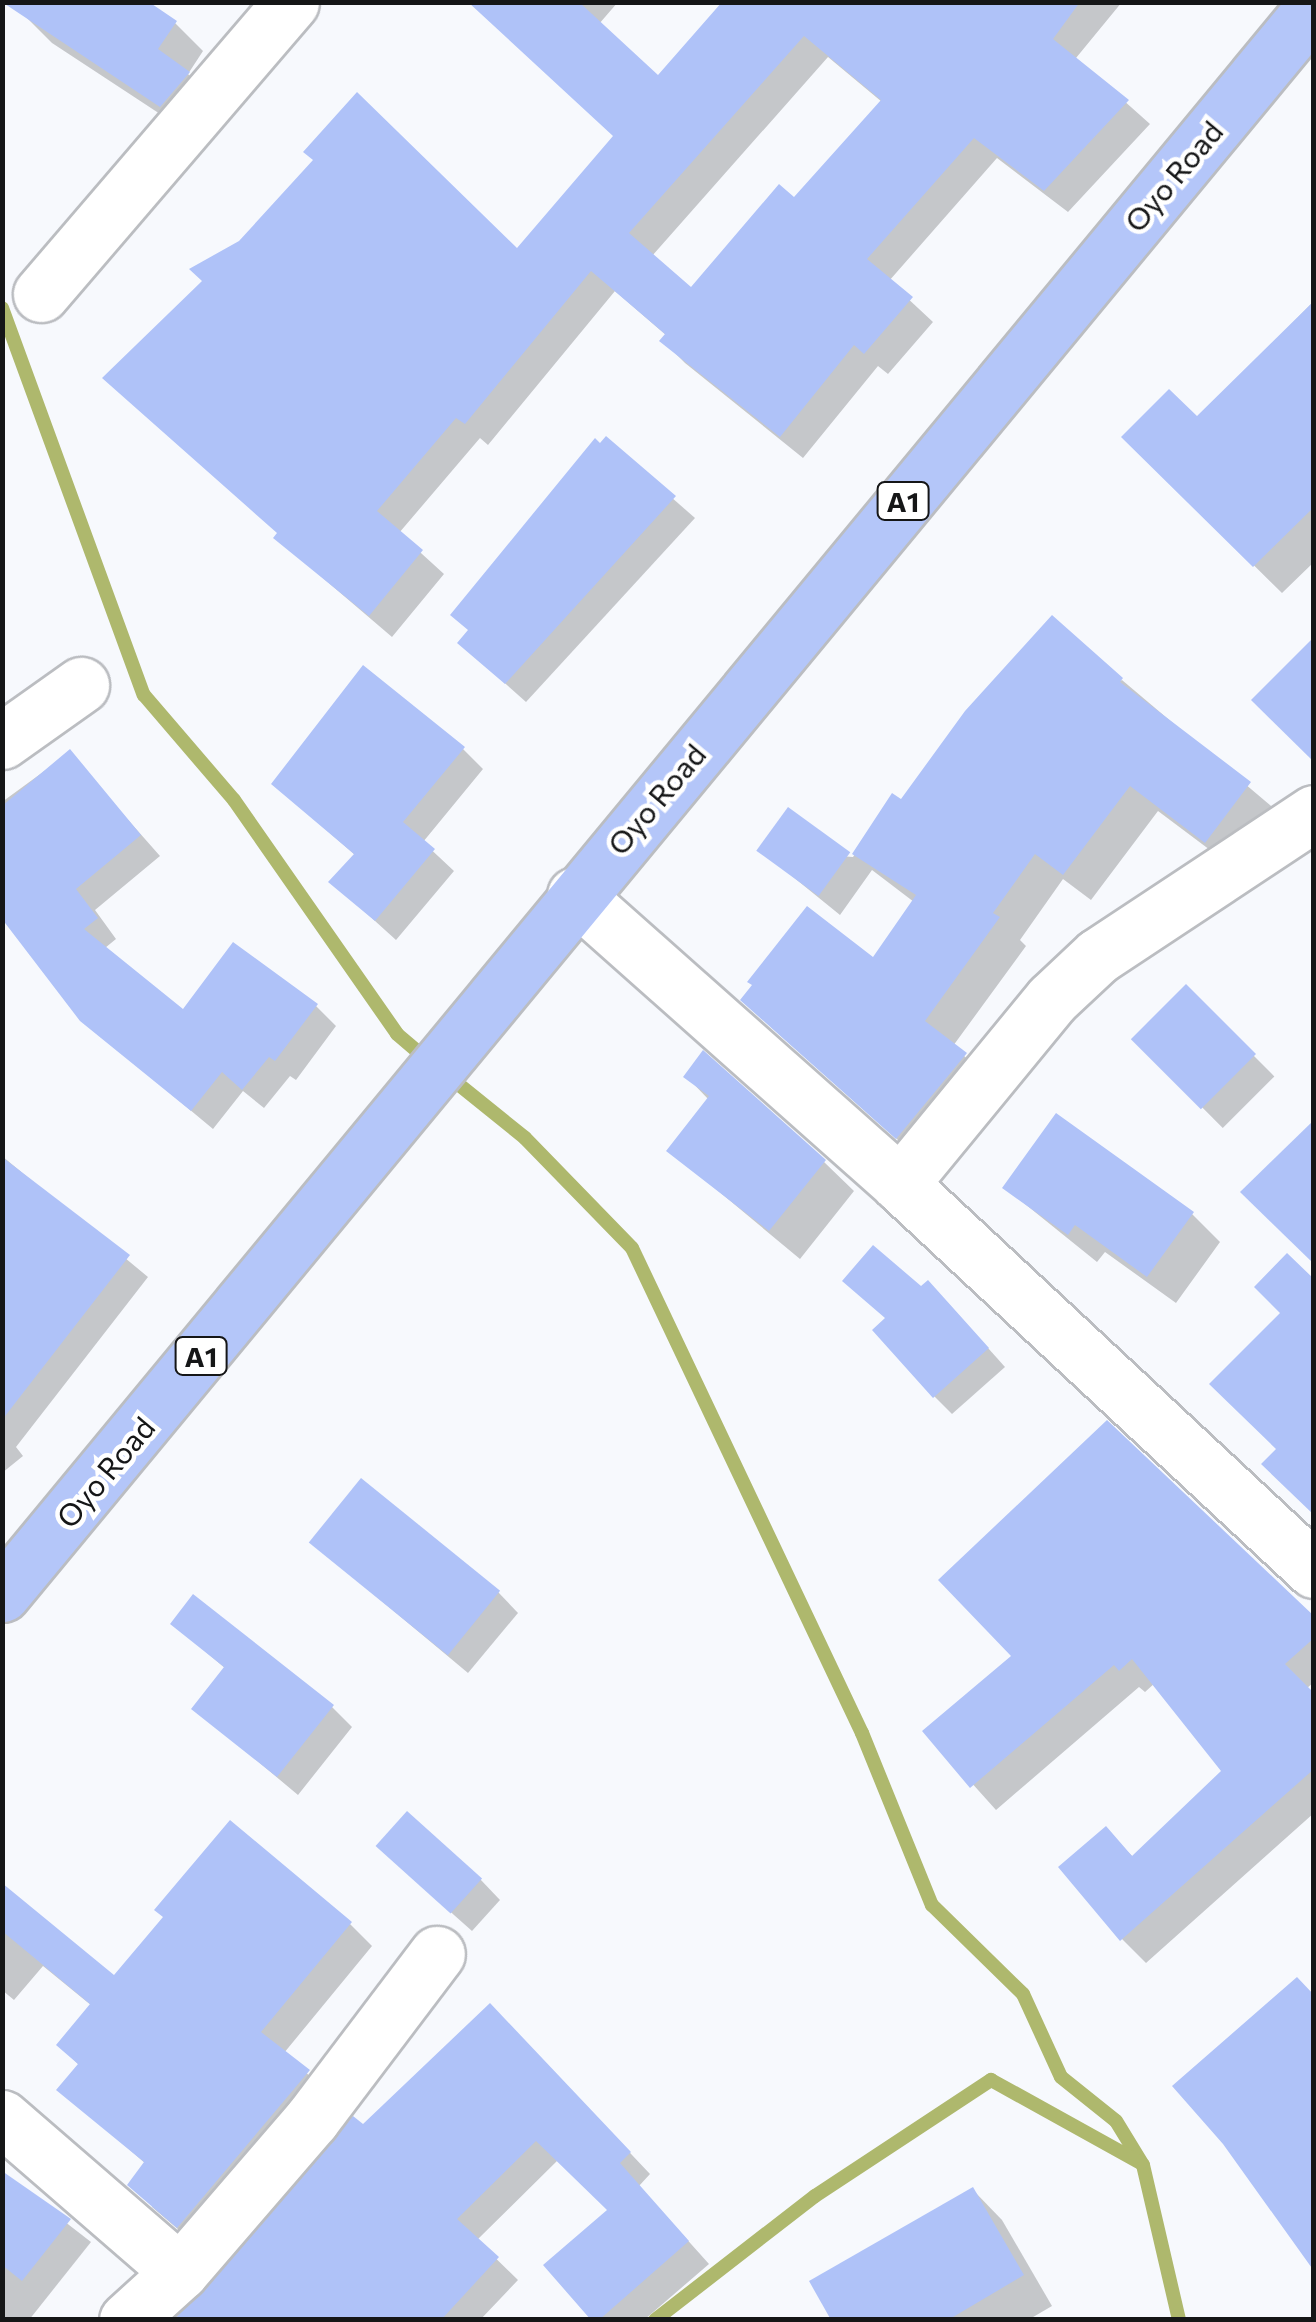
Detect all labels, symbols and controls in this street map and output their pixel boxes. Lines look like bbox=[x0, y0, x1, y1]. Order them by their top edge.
street label: Oyo Road bbox=[1116, 113, 1230, 239]
road number: A1 bbox=[876, 478, 930, 524]
street label: Oyo Road bbox=[599, 736, 713, 862]
road number: A1 bbox=[174, 1333, 228, 1379]
street label: Oyo Road bbox=[48, 1409, 162, 1535]

